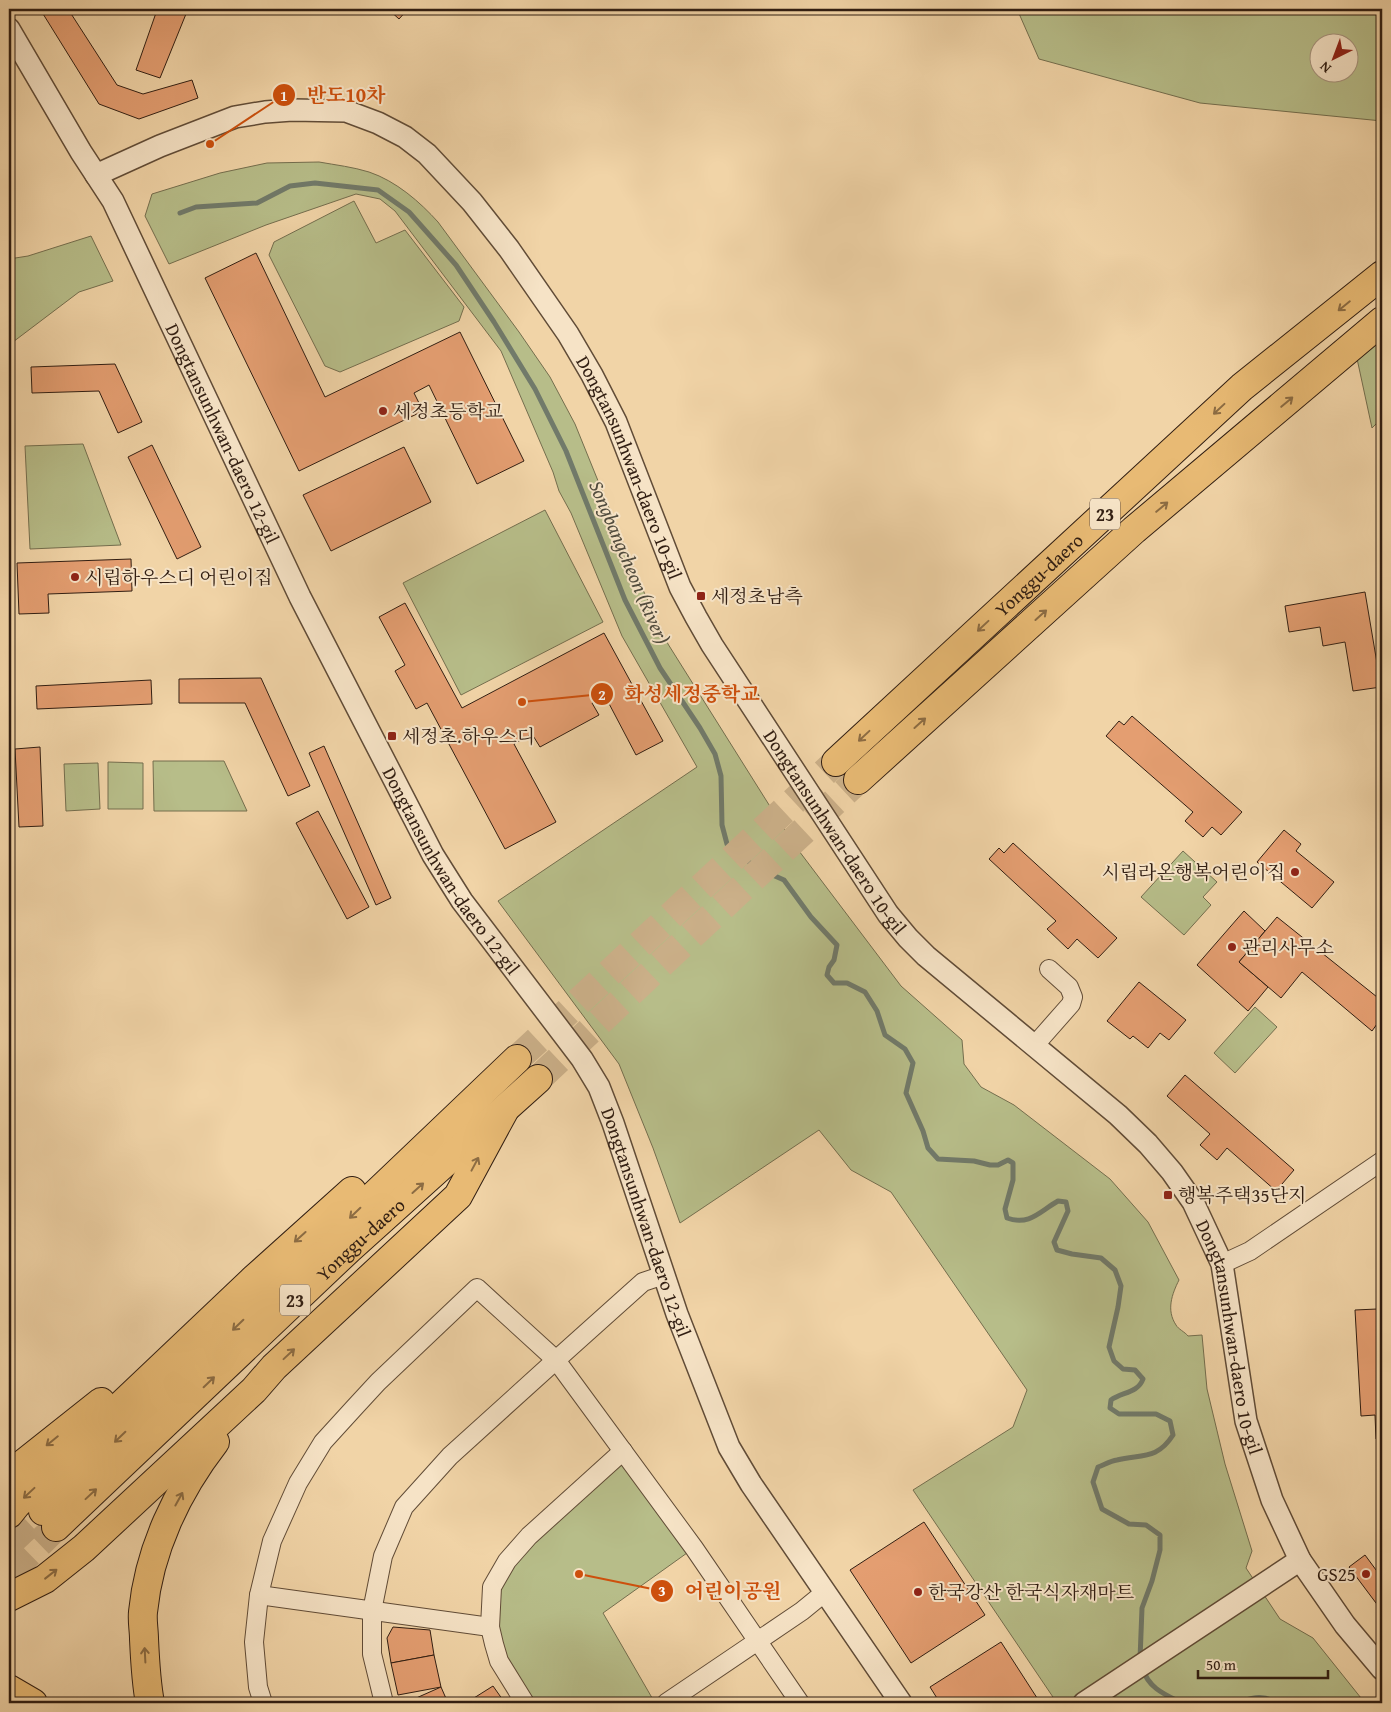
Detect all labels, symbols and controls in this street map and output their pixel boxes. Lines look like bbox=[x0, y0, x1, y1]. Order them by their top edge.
north arrow bbox=[1308, 32, 1358, 82]
text: N bbox=[1315, 57, 1335, 78]
callout: 반도10차 bbox=[272, 78, 395, 113]
text: 반도10차 bbox=[307, 80, 386, 109]
text: 1 bbox=[280, 85, 288, 106]
one-way arrow bbox=[1338, 300, 1351, 311]
street label: Dongtansunhwan-daero 12-gil bbox=[159, 318, 287, 548]
street label: Dongtansunhwan-daero 10-gil bbox=[570, 350, 690, 583]
place label: 세정초등학교 bbox=[393, 397, 503, 425]
one-way arrow bbox=[1280, 397, 1293, 408]
one-way arrow bbox=[1212, 403, 1225, 415]
marker: 세정초등학교 bbox=[377, 405, 389, 417]
water label: Songbangcheon (River) bbox=[582, 476, 678, 648]
road number: 23 bbox=[1090, 498, 1120, 530]
one-way arrow bbox=[1156, 501, 1169, 512]
street label: Yonggu-daero bbox=[988, 527, 1089, 623]
place label: 시립하우스디 어린이집 bbox=[85, 563, 273, 591]
marker: 시립하우스디 어린이집 bbox=[69, 571, 81, 583]
place label: 세정초남측 bbox=[711, 582, 803, 610]
marker: 세정초남측 bbox=[695, 590, 707, 602]
one-way arrow bbox=[1034, 609, 1047, 620]
one-way arrow bbox=[977, 620, 990, 632]
callout: 화성세정중학교 bbox=[589, 677, 769, 712]
text: 화성세정중학교 bbox=[624, 679, 760, 708]
text: 2 bbox=[598, 684, 606, 705]
one-way arrow bbox=[914, 718, 927, 729]
place label: 세정초.하우스디 bbox=[402, 722, 535, 750]
street label: Dongtansunhwan-daero 10-gil bbox=[757, 724, 913, 940]
marker: 세정초.하우스디 bbox=[386, 730, 398, 742]
one-way arrow bbox=[857, 730, 870, 742]
street label: Dongtansunhwan-daero 12-gil bbox=[376, 762, 527, 980]
place label: 시립라온행복어린이집 bbox=[1101, 858, 1285, 886]
marker: 시립라온행복어린이집 bbox=[1289, 866, 1301, 878]
place label: 관리사무소 bbox=[1242, 933, 1334, 961]
marker: 관리사무소 bbox=[1226, 941, 1238, 953]
street label: Dongtansunhwan-daero 12-gil bbox=[594, 1103, 699, 1341]
one-way arrow bbox=[470, 1157, 480, 1172]
place label: 행복주택35단지 bbox=[1178, 1181, 1306, 1209]
one-way arrow bbox=[411, 1182, 424, 1194]
marker: 행복주택35단지 bbox=[1162, 1189, 1174, 1201]
street label: Yonggu-daero bbox=[310, 1191, 411, 1287]
one-way arrow bbox=[349, 1207, 362, 1219]
street label: Dongtansunhwan-daero 10-gil bbox=[1189, 1215, 1270, 1458]
one-way arrow bbox=[294, 1232, 307, 1243]
road number: 23 bbox=[280, 1284, 310, 1316]
one-way arrow bbox=[231, 1319, 244, 1331]
one-way arrow bbox=[282, 1348, 295, 1360]
one-way arrow bbox=[203, 1376, 215, 1388]
one-way arrow bbox=[114, 1431, 126, 1443]
one-way arrow bbox=[46, 1436, 59, 1447]
one-way arrow bbox=[23, 1487, 35, 1499]
one-way arrow bbox=[85, 1488, 98, 1500]
one-way arrow bbox=[174, 1491, 184, 1506]
place label: GS25 bbox=[1317, 1560, 1356, 1588]
marker: GS25 bbox=[1360, 1568, 1372, 1580]
one-way arrow bbox=[44, 1569, 57, 1580]
callout: 어린이공원 bbox=[650, 1573, 792, 1608]
text: 어린이공원 bbox=[685, 1576, 781, 1605]
place label: 한국강산 한국식자재마트 bbox=[928, 1578, 1134, 1606]
text: 3 bbox=[658, 1580, 666, 1601]
marker: 한국강산 한국식자재마트 bbox=[912, 1586, 924, 1598]
one-way arrow bbox=[140, 1647, 150, 1664]
scale bar bbox=[1198, 1647, 1328, 1679]
text: 50 m bbox=[1206, 1654, 1237, 1675]

